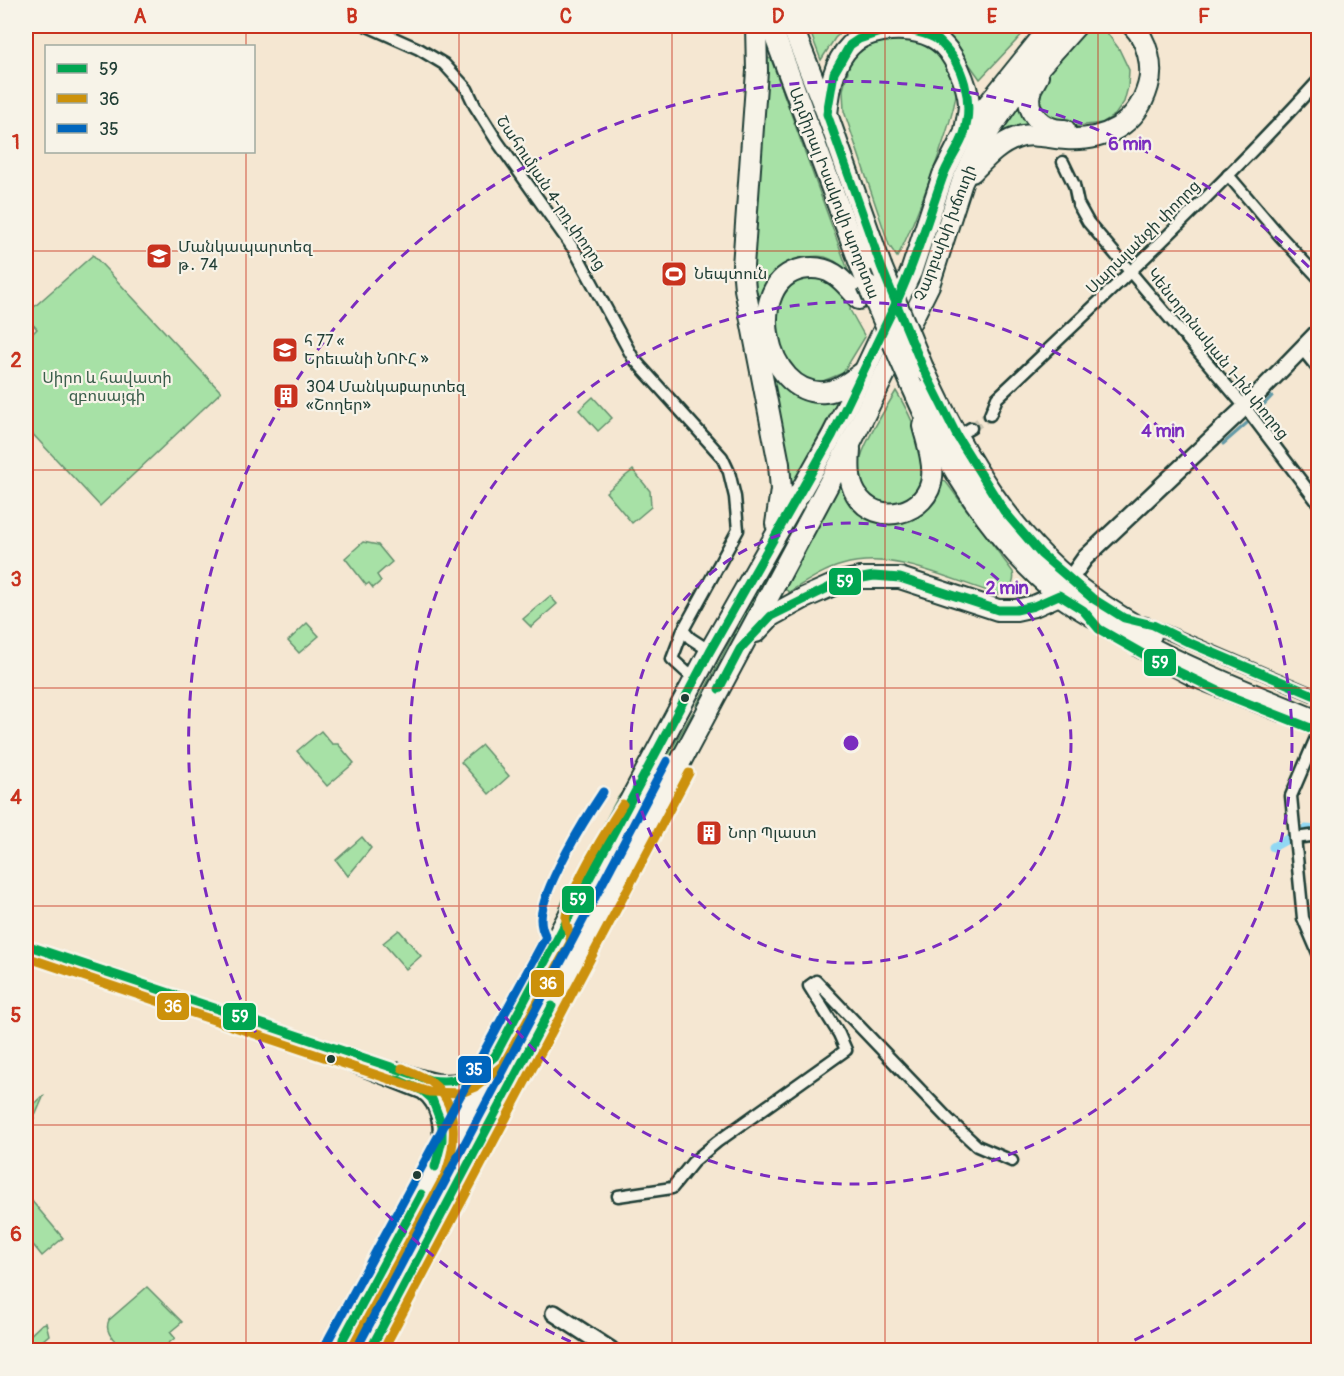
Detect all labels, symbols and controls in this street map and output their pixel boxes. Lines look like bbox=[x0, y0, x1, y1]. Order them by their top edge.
text: A bbox=[134, 4, 147, 29]
text: B bbox=[346, 4, 358, 29]
text: C bbox=[560, 4, 572, 29]
text: D bbox=[772, 4, 785, 29]
text: E bbox=[987, 4, 998, 29]
text: F bbox=[1198, 4, 1210, 29]
legend bbox=[45, 45, 255, 153]
text: 59 bbox=[99, 58, 118, 81]
street label: Ադմիրալ Իսակովի պողոտա bbox=[784, 84, 884, 302]
text: 36 bbox=[99, 88, 120, 111]
street label: Շահումյան 4-րդ փողոց bbox=[492, 112, 610, 274]
text: 35 bbox=[99, 118, 119, 141]
text: 1 bbox=[12, 130, 20, 155]
text: 6 min bbox=[1108, 133, 1152, 156]
street label: Չարբախի խճուղի bbox=[910, 162, 980, 304]
street label: Սարալանջի փողոց bbox=[1082, 176, 1204, 298]
place label: Մանկապարտեզ թ․ 74 bbox=[178, 237, 313, 275]
school or university icon: Մանկապարտեզ թ․ 74 bbox=[144, 241, 174, 271]
sports icon: Նեպտուն bbox=[659, 259, 689, 289]
place label: Նեպտուն bbox=[694, 264, 767, 284]
street label: Կենտրոնական 1-ին փողոց bbox=[1143, 264, 1293, 444]
place label: հ 77 « Երեւանի ՆՈՒՀ » bbox=[304, 331, 429, 369]
school or university icon: հ 77 « Երեւանի ՆՈՒՀ » bbox=[270, 335, 300, 365]
text: 2 bbox=[10, 348, 22, 373]
park label: Սիրո և հավատի զբոսայգի bbox=[42, 368, 172, 406]
place label: 304 Մանկաpարտեզ «Շողեր» bbox=[306, 377, 467, 415]
building icon: 304 Մանկաpարտեզ «Շողեր» bbox=[271, 381, 301, 411]
text: 4 min bbox=[1141, 420, 1185, 443]
text: 3 bbox=[10, 567, 22, 592]
line badge: 59 bbox=[828, 567, 862, 596]
text: 59 bbox=[837, 572, 853, 592]
text: 2 min bbox=[985, 577, 1029, 600]
line badge: 59 bbox=[1143, 648, 1177, 677]
text: 59 bbox=[1152, 653, 1168, 673]
unlabelled marker bbox=[679, 692, 691, 704]
centre of rings bbox=[841, 733, 861, 753]
text: 4 bbox=[10, 785, 22, 810]
building icon: Նոր Պլաստ bbox=[694, 818, 724, 848]
place label: Նոր Պլաստ bbox=[728, 823, 817, 843]
line badge: 59 bbox=[561, 885, 595, 914]
text: 59 bbox=[570, 890, 586, 910]
line badge: 36 bbox=[530, 969, 565, 998]
text: 36 bbox=[539, 974, 557, 994]
line badge: 36 bbox=[156, 992, 190, 1021]
text: 36 bbox=[164, 997, 182, 1017]
line badge: 59 bbox=[222, 1002, 257, 1031]
text: 5 bbox=[11, 1003, 22, 1028]
text: 59 bbox=[232, 1007, 248, 1027]
unlabelled marker bbox=[325, 1053, 337, 1065]
line badge: 35 bbox=[457, 1055, 492, 1084]
text: 35 bbox=[465, 1060, 483, 1080]
unlabelled marker bbox=[411, 1169, 423, 1181]
text: 6 bbox=[10, 1222, 22, 1247]

